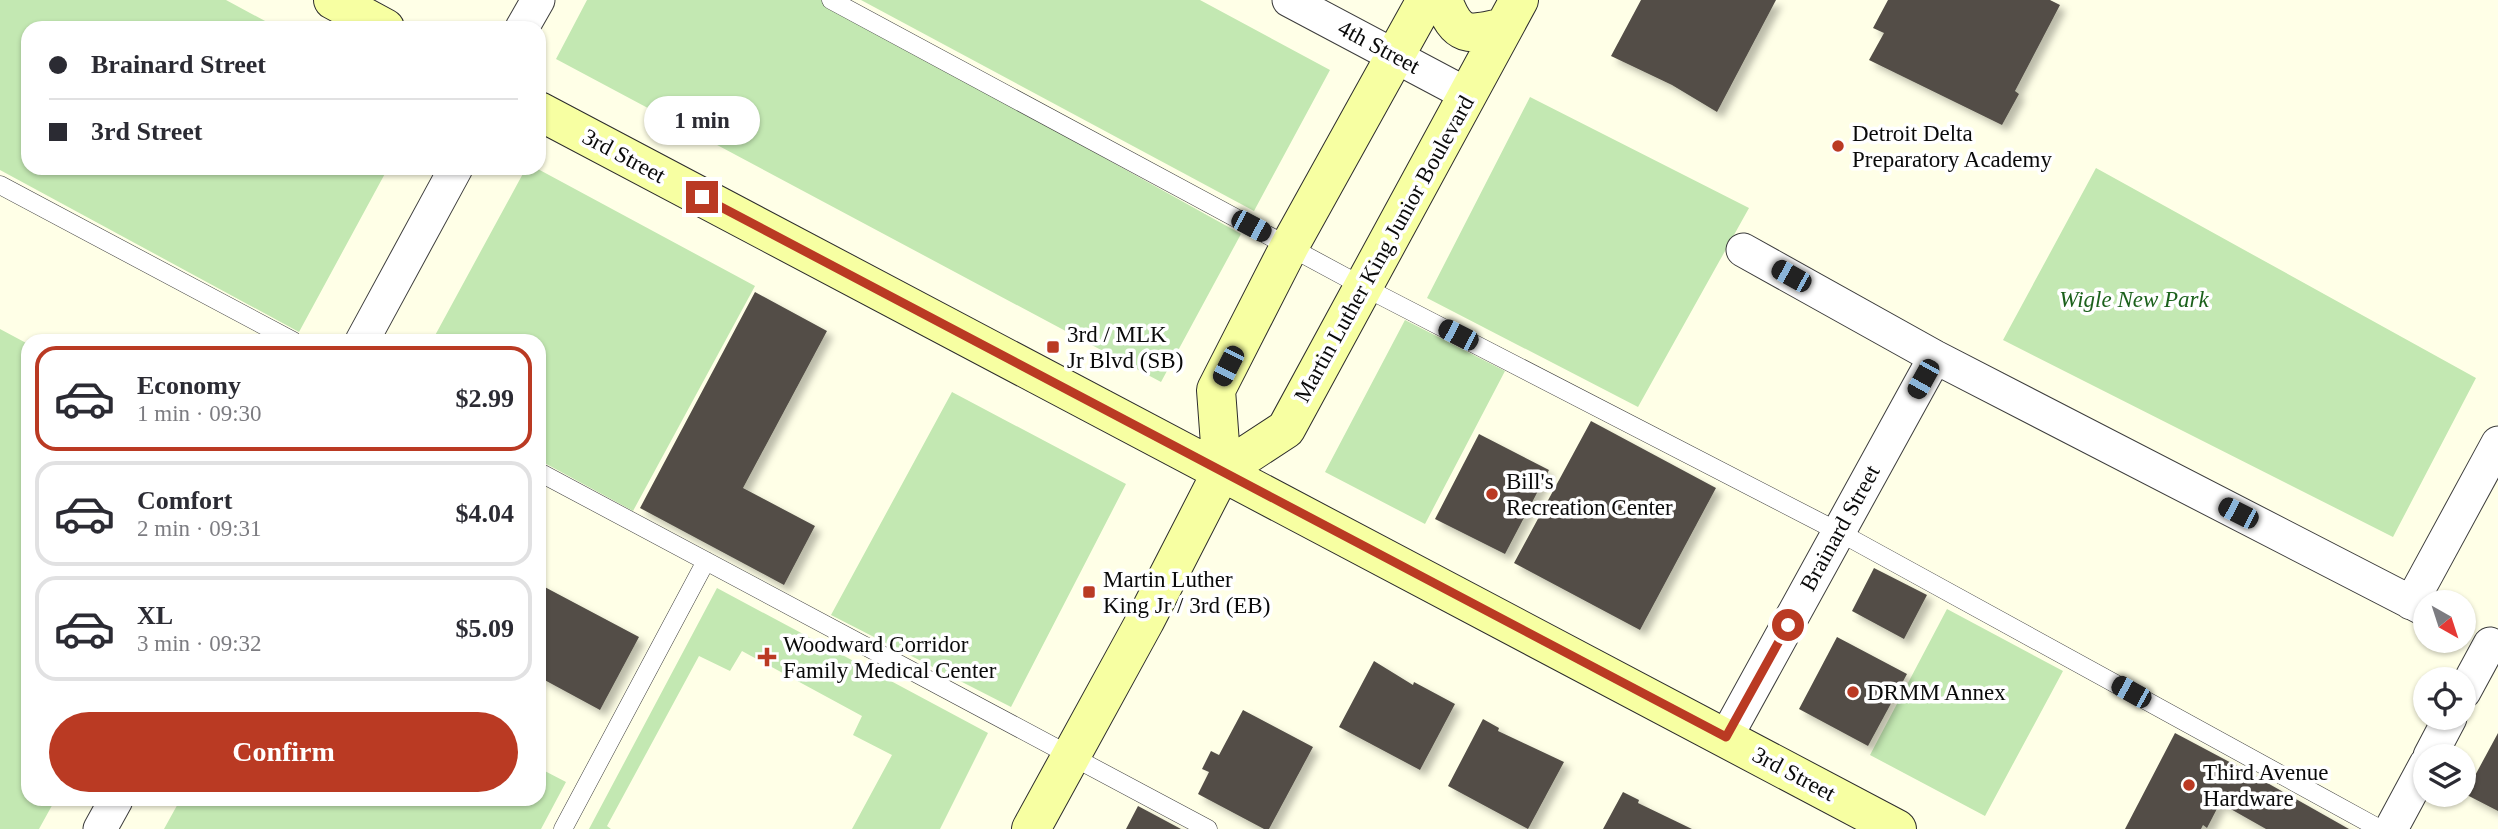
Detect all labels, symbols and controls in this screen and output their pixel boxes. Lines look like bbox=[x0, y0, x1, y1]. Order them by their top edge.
street label: 4th Street bbox=[1334, 15, 1425, 79]
text: Brainard Street bbox=[91, 50, 266, 79]
street label: Martin Luther King Junior Boulevard bbox=[1289, 91, 1479, 406]
callout: 1 min bbox=[644, 96, 760, 144]
text: 1 min bbox=[674, 108, 730, 133]
text: 3rd Street bbox=[91, 117, 202, 146]
place label: Detroit Delta Preparatory Academy bbox=[1852, 121, 2052, 172]
street label: 3rd Street bbox=[578, 124, 670, 188]
marker: Detroit Delta Preparatory Academy bbox=[1830, 138, 1846, 154]
route end bbox=[686, 181, 718, 213]
car bbox=[1228, 207, 1275, 245]
car bbox=[1768, 257, 1815, 295]
park label: Wigle New Park bbox=[2059, 287, 2210, 312]
car bbox=[1435, 316, 1482, 354]
place label: 3rd / MLK Jr Blvd (SB) bbox=[1067, 322, 1183, 373]
marker: 3rd / MLK Jr Blvd (SB) bbox=[1045, 339, 1061, 355]
car bbox=[1210, 343, 1247, 389]
car bbox=[1904, 356, 1943, 402]
icon: car bbox=[53, 367, 116, 430]
text: Economy bbox=[137, 371, 241, 400]
text: $2.99 bbox=[456, 384, 514, 413]
text: 1 min · 09:30 bbox=[137, 401, 262, 426]
street label: Brainard Street bbox=[1795, 460, 1885, 595]
place label: Bill's Recreation Center bbox=[1506, 469, 1673, 520]
icon: car bbox=[53, 482, 116, 545]
text: Comfort bbox=[137, 486, 232, 515]
marker: Bill's Recreation Center bbox=[1484, 486, 1500, 502]
car bbox=[2215, 494, 2262, 532]
text: $4.04 bbox=[456, 499, 514, 528]
text: 2 min · 09:31 bbox=[137, 516, 262, 541]
place label: Martin Luther King Jr / 3rd (EB) bbox=[1103, 567, 1270, 618]
marker: Martin Luther King Jr / 3rd (EB) bbox=[1081, 584, 1097, 600]
north arrow bbox=[2413, 590, 2476, 653]
map controls bbox=[2413, 590, 2476, 807]
icon: car bbox=[53, 597, 116, 660]
text: XL bbox=[137, 601, 173, 630]
route start bbox=[1772, 609, 1804, 641]
text: $5.09 bbox=[456, 614, 514, 643]
text: 3 min · 09:32 bbox=[137, 631, 262, 656]
place label: Woodward Corridor Family Medical Center bbox=[783, 632, 997, 683]
marker: Woodward Corridor Family Medical Center bbox=[757, 647, 777, 667]
button: locate bbox=[2413, 667, 2476, 730]
car bbox=[2108, 673, 2155, 711]
place label: DRMM Annex bbox=[1867, 680, 2006, 705]
marker: DRMM Annex bbox=[1845, 684, 1861, 700]
button: Confirm bbox=[49, 712, 518, 792]
street label: 3rd Street bbox=[1748, 742, 1840, 806]
button: layers bbox=[2413, 744, 2476, 807]
place label: Third Avenue Hardware bbox=[2203, 760, 2328, 811]
marker: Third Avenue Hardware bbox=[2181, 777, 2197, 793]

